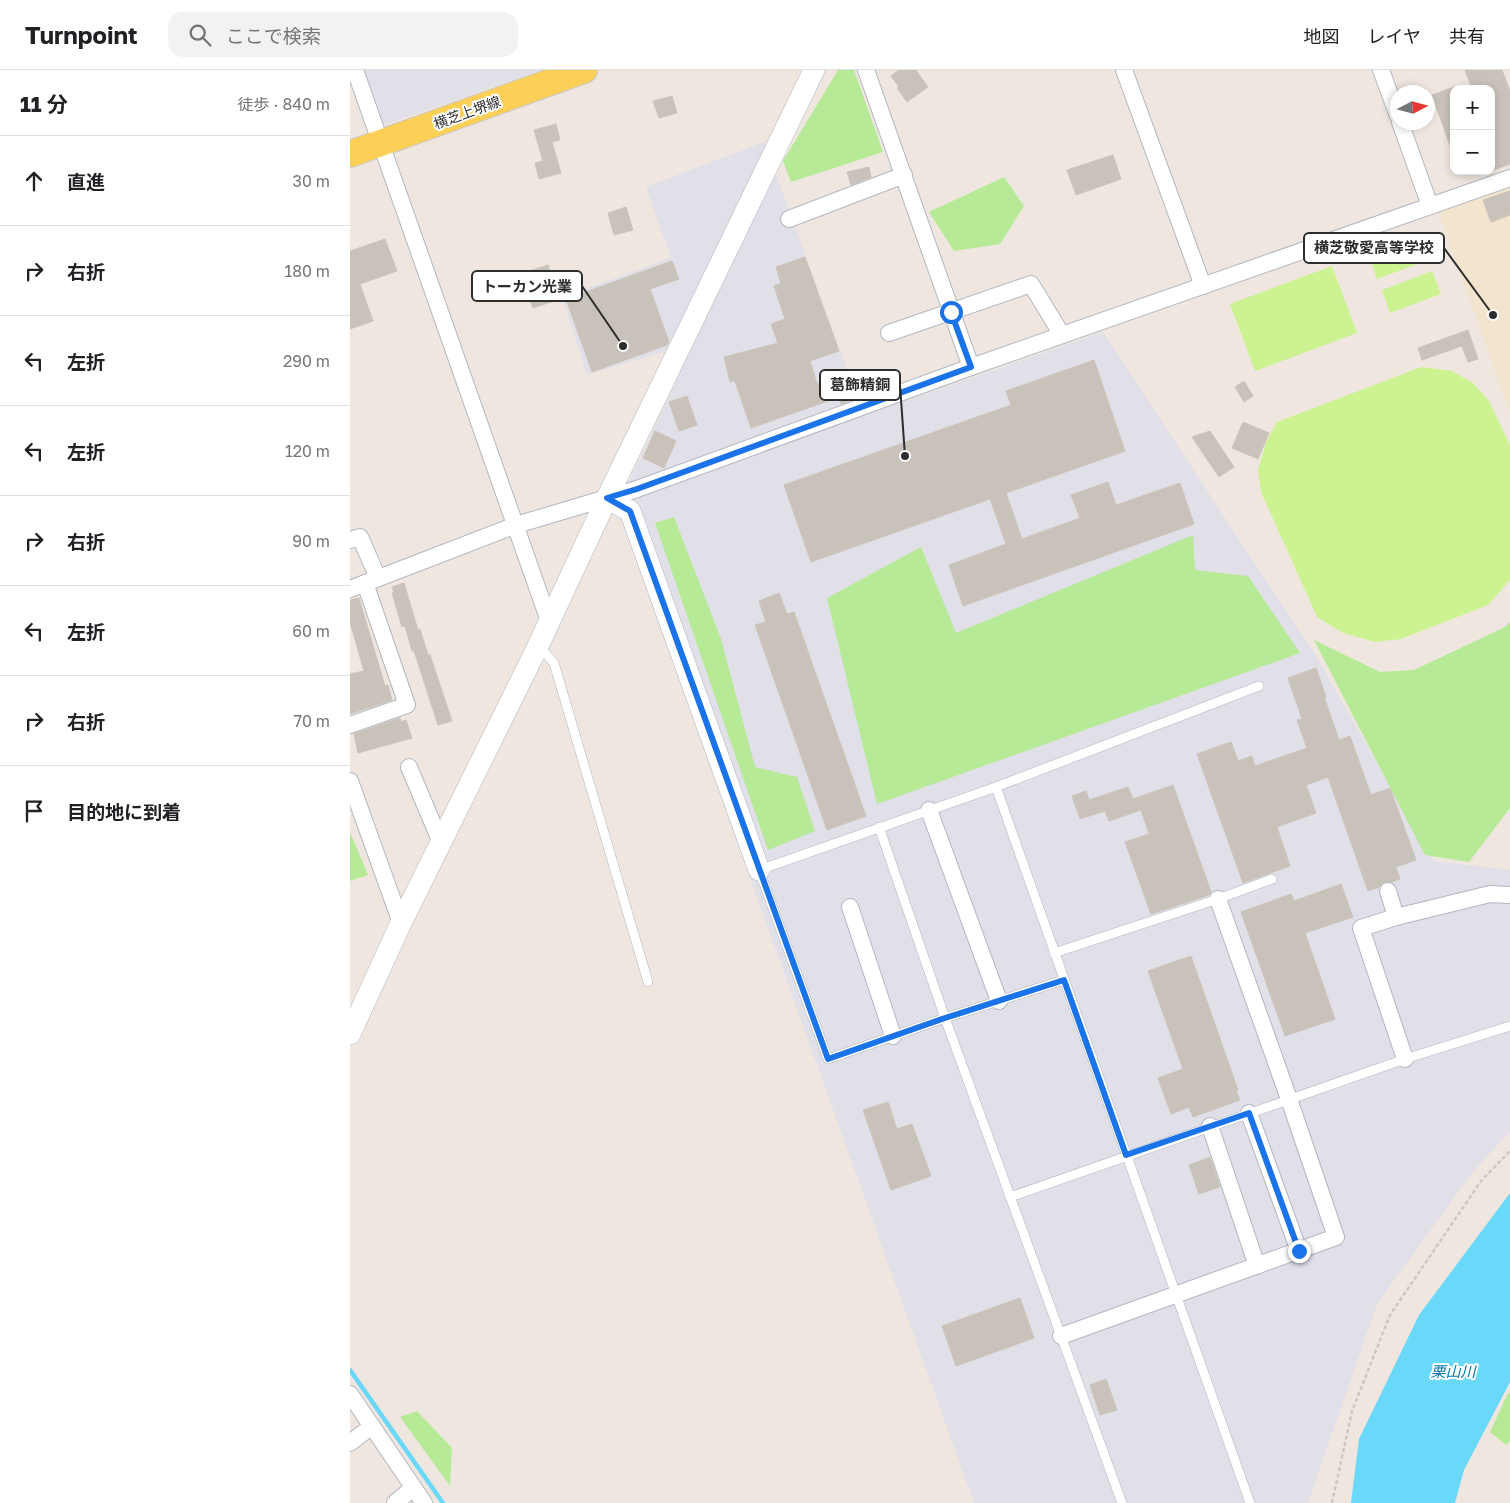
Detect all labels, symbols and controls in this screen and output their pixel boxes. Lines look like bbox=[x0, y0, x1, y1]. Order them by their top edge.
search box bbox=[168, 12, 518, 57]
text: Turnpoint bbox=[25, 20, 138, 49]
icon: search bbox=[186, 21, 214, 49]
text: ここで検索 bbox=[226, 24, 321, 47]
text: 地図 bbox=[1304, 25, 1340, 47]
text: レイヤ bbox=[1368, 25, 1421, 47]
text: 共有 bbox=[1449, 25, 1485, 47]
north arrow bbox=[1390, 85, 1435, 130]
map controls bbox=[1450, 85, 1495, 175]
button: + bbox=[1450, 85, 1495, 130]
text: 11 分 bbox=[20, 91, 68, 117]
street label: 横芝上堺線 bbox=[431, 92, 503, 132]
text: 徒歩 · 840 m bbox=[238, 94, 330, 114]
button: − bbox=[1450, 130, 1495, 175]
icon: ahead bbox=[20, 167, 48, 195]
text: 直進 bbox=[67, 170, 105, 193]
text: 30 m bbox=[293, 171, 330, 191]
callout: 横芝敬愛高等学校 bbox=[1304, 233, 1444, 263]
text: 横芝敬愛高等学校 bbox=[1314, 238, 1434, 256]
icon: right bbox=[20, 257, 48, 285]
text: 右折 bbox=[67, 260, 105, 283]
text: 180 m bbox=[284, 261, 330, 281]
callout: トーカン光業 bbox=[472, 271, 582, 301]
text: トーカン光業 bbox=[482, 277, 572, 295]
route start bbox=[940, 301, 963, 324]
icon: left bbox=[20, 347, 48, 375]
text: 左折 bbox=[67, 350, 105, 373]
text: 290 m bbox=[283, 351, 330, 371]
callout: 葛飾精銅 bbox=[820, 370, 900, 400]
text: 葛飾精銅 bbox=[830, 375, 890, 393]
icon: left bbox=[20, 437, 48, 465]
text: 左折 bbox=[67, 440, 105, 463]
text: 120 m bbox=[285, 441, 330, 461]
icon: right bbox=[20, 527, 48, 555]
text: 右折 bbox=[67, 530, 105, 553]
text: 90 m bbox=[292, 531, 330, 551]
icon: left bbox=[20, 617, 48, 645]
text: 左折 bbox=[67, 620, 105, 643]
text: 60 m bbox=[292, 621, 330, 641]
icon: right bbox=[20, 707, 48, 735]
text: 右折 bbox=[67, 710, 105, 733]
text: 70 m bbox=[293, 711, 330, 731]
icon: arrive bbox=[20, 797, 48, 825]
text: 目的地に到着 bbox=[67, 800, 181, 823]
route end bbox=[1288, 1240, 1311, 1263]
water label: 栗山川 bbox=[1430, 1362, 1477, 1380]

